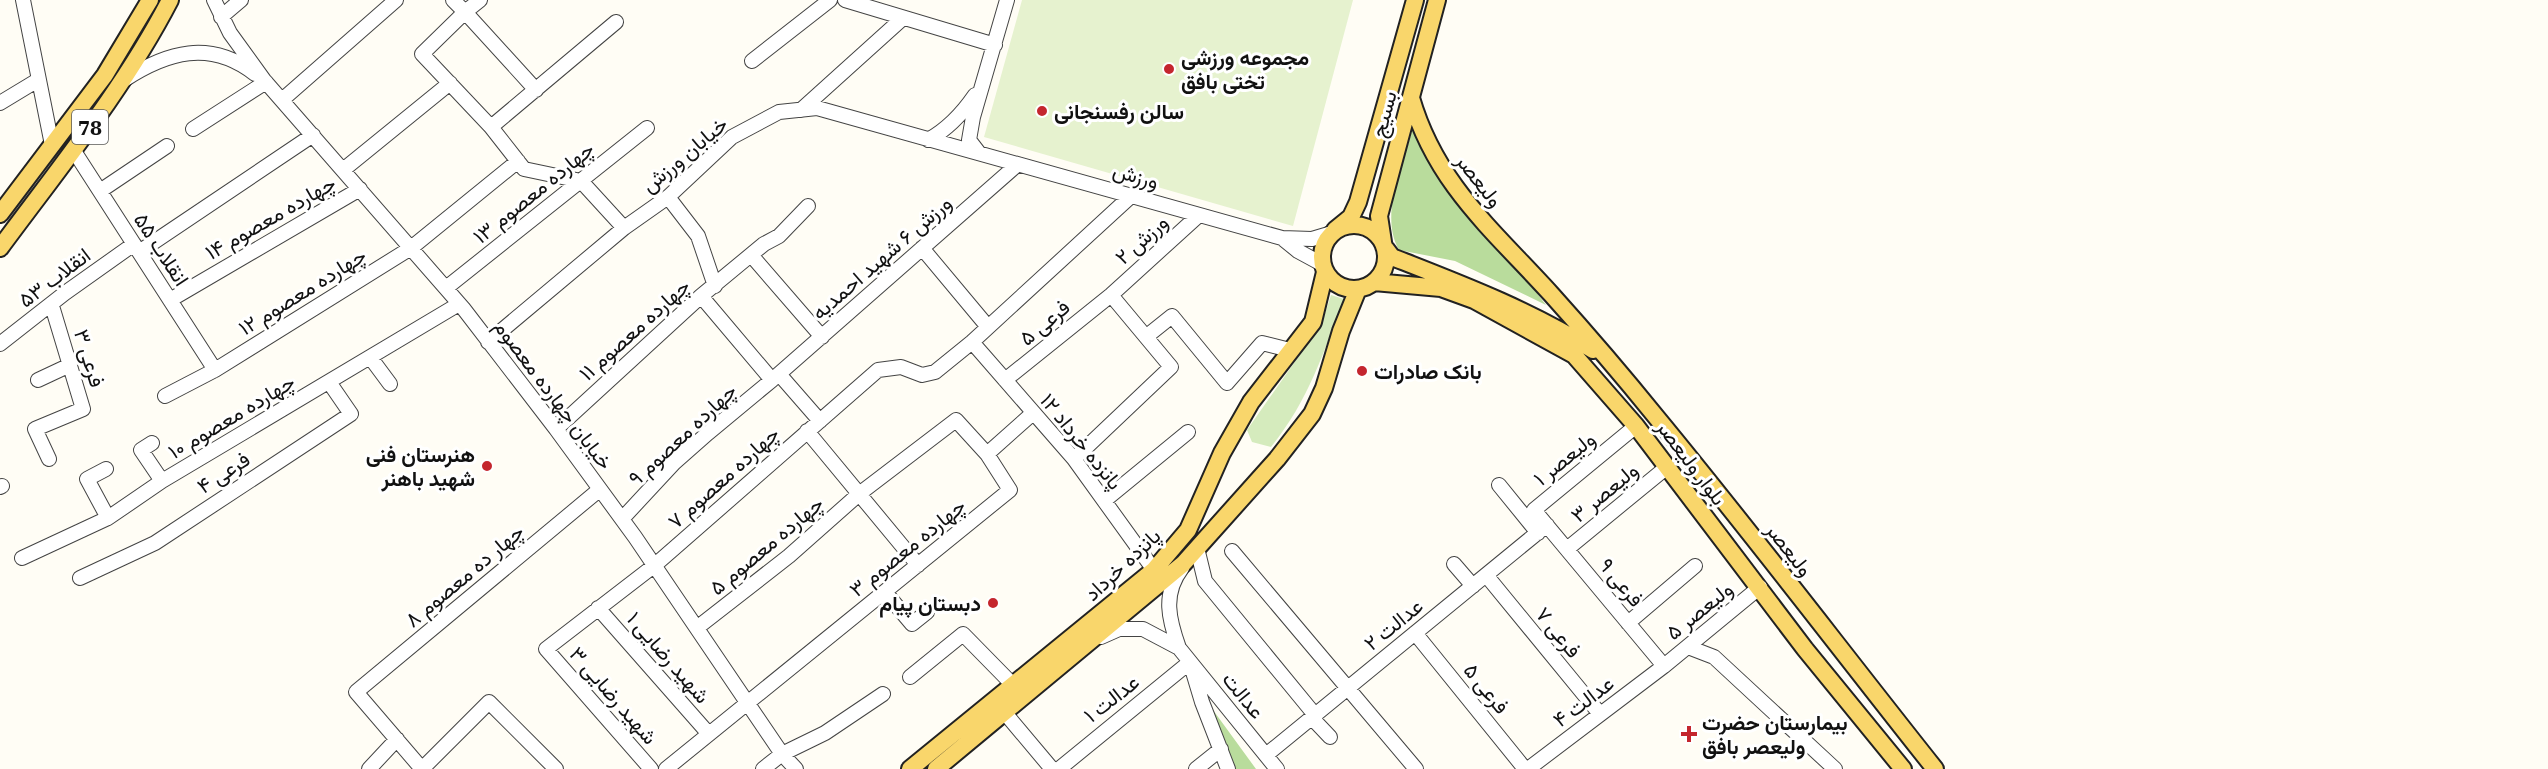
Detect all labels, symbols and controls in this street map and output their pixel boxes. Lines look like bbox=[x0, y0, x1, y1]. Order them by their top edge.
place label: مجموعه ورزشی تختی بافق bbox=[1181, 43, 1309, 95]
marker: مجموعه ورزشی تختی بافق bbox=[1162, 62, 1176, 76]
street label: بسیج bbox=[1363, 88, 1404, 141]
place label: سالن رفسنجانی bbox=[1054, 97, 1184, 125]
marker: سالن رفسنجانی bbox=[1035, 104, 1049, 118]
road number: 78 bbox=[72, 110, 108, 144]
street label: خیابان ورزش bbox=[635, 110, 733, 198]
street label: چهارده معصوم ۱۳ bbox=[467, 135, 600, 250]
street label: ولیعصر bbox=[1450, 146, 1510, 213]
street label: ورزش bbox=[1110, 155, 1162, 195]
street label: چهارده معصوم ۱۴ bbox=[200, 168, 341, 267]
street label: ورزش ۶ شهید احمدیه bbox=[805, 188, 957, 326]
street label: انقلاب ۵۵ bbox=[128, 207, 196, 291]
street label: ورزش ۲ bbox=[1108, 208, 1174, 270]
street label: انقلاب ۵۳ bbox=[12, 241, 96, 313]
street label: چهارده معصوم ۱۲ bbox=[233, 241, 372, 342]
street label: چهارده معصوم ۱۱ bbox=[572, 272, 696, 387]
street label: فرعی ۵ bbox=[1013, 293, 1075, 351]
street label: خیابان چهارده معصوم bbox=[487, 313, 620, 475]
street label: فرعی ۳ bbox=[68, 326, 112, 390]
place label: بانک صادرات bbox=[1374, 357, 1482, 385]
marker: بانک صادرات bbox=[1355, 364, 1369, 378]
street label: چهارده معصوم ۱۰ bbox=[162, 367, 300, 466]
street label: چهارده معصوم ۹ bbox=[622, 377, 743, 492]
street label: پانزده خرداد ۱۲ bbox=[1034, 387, 1130, 496]
street label: بلوار ولیعصر bbox=[1650, 413, 1733, 510]
street label: چهارده معصوم ۷ bbox=[661, 420, 785, 535]
street label: ولیعصر ۱ bbox=[1527, 424, 1601, 492]
place label: هنرستان فنی شهید باهنر bbox=[366, 440, 475, 492]
street label: فرعی ۴ bbox=[191, 445, 255, 499]
street label: ولیعصر ۳ bbox=[1564, 456, 1644, 528]
marker: هنرستان فنی شهید باهنر bbox=[480, 459, 494, 473]
street label: چهارده معصوم ۵ bbox=[703, 489, 830, 602]
street label: چهارده معصوم ۳ bbox=[843, 491, 972, 603]
street label: ولیعصر bbox=[1760, 515, 1820, 582]
street label: چهار ده معصوم ۸ bbox=[399, 517, 530, 634]
street label: پانزده خرداد bbox=[1078, 521, 1167, 607]
street label: فرعی ۹ bbox=[1593, 552, 1651, 612]
street label: ولیعصر ۵ bbox=[1660, 574, 1738, 646]
place label: دبستان پیام bbox=[879, 589, 981, 618]
street label: عدالت ۲ bbox=[1358, 592, 1428, 656]
marker: دبستان پیام bbox=[986, 596, 1000, 610]
street label: فرعی ۷ bbox=[1530, 601, 1588, 663]
street label: شهید رضایی ۱ bbox=[621, 605, 717, 709]
street label: شهید رضایی ۳ bbox=[564, 640, 664, 750]
street label: فرعی ۵ bbox=[1458, 657, 1516, 719]
street label: عدالت bbox=[1217, 666, 1271, 724]
street label: عدالت ۱ bbox=[1077, 667, 1145, 729]
street label: عدالت ۴ bbox=[1547, 669, 1619, 733]
place label: بیمارستان حضرت ولیعصر بافق bbox=[1702, 708, 1848, 760]
marker: بیمارستان حضرت ولیعصر بافق bbox=[1680, 725, 1698, 743]

